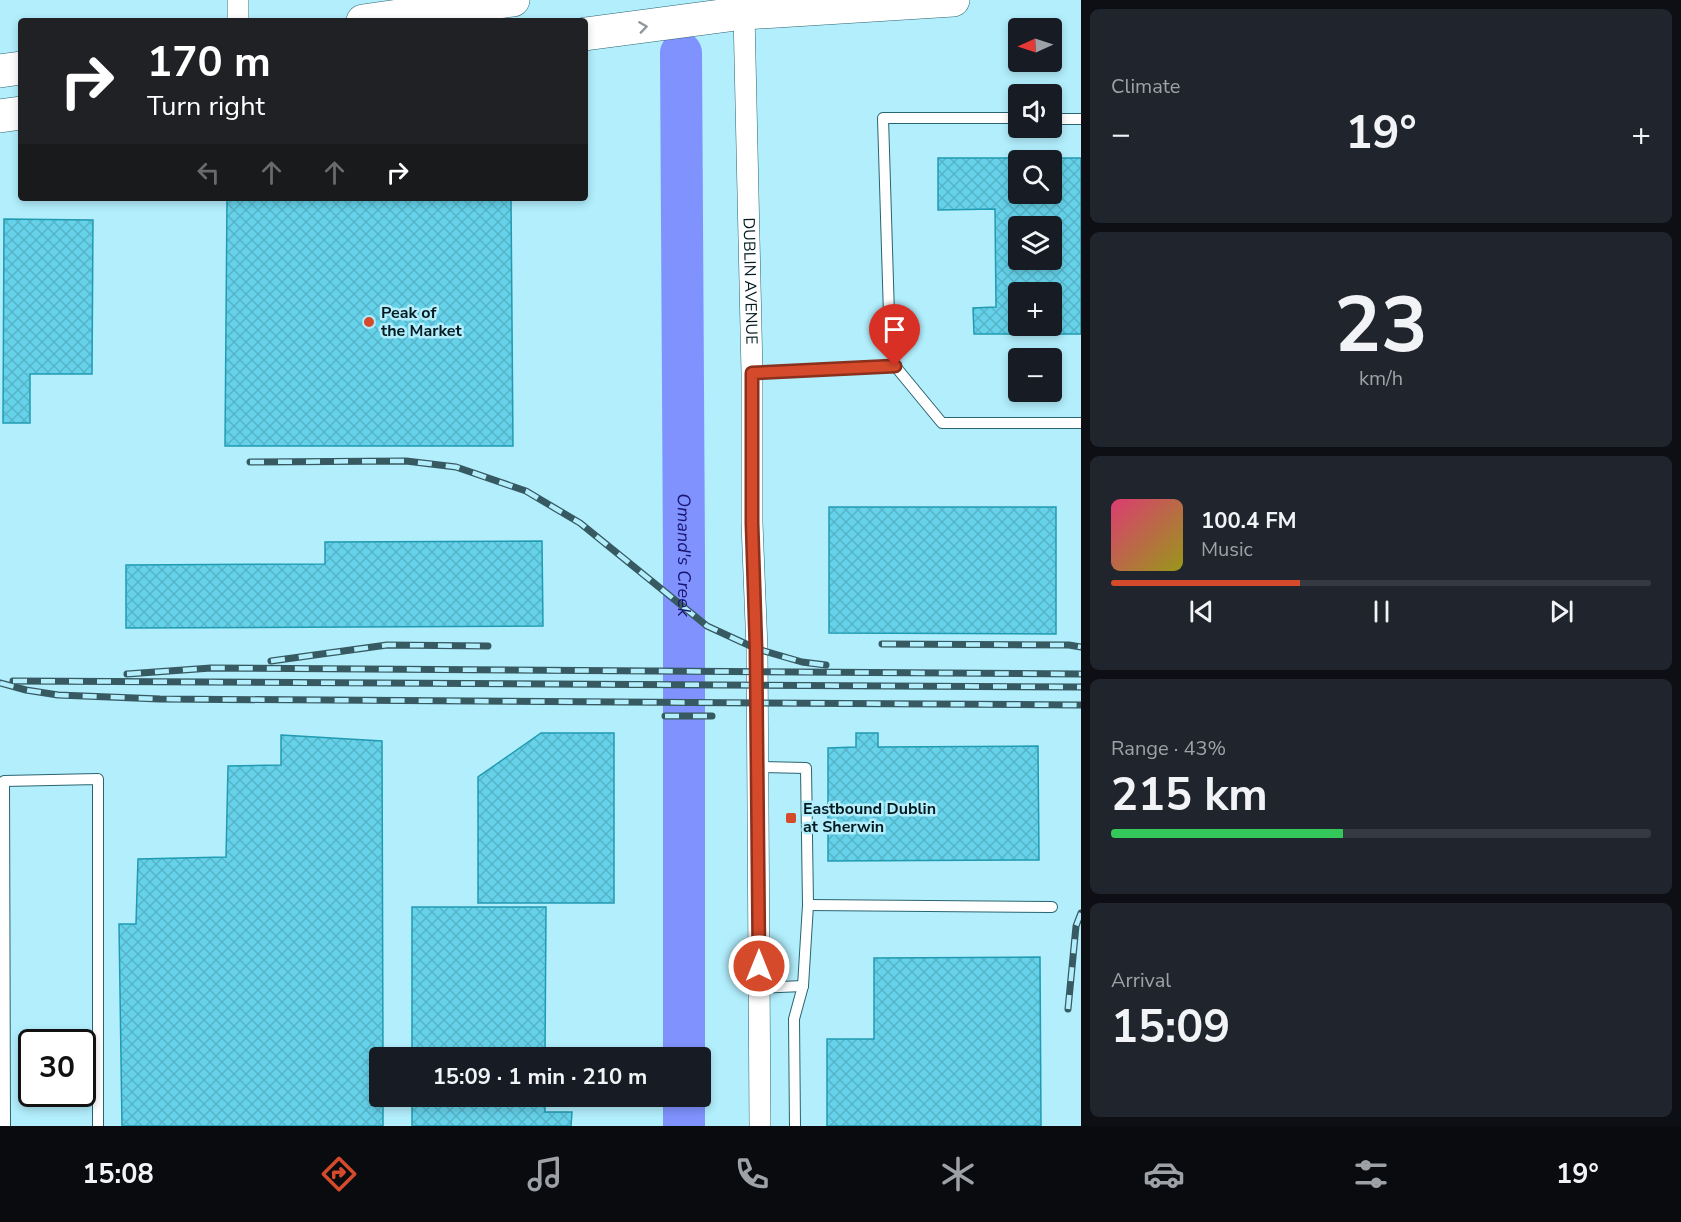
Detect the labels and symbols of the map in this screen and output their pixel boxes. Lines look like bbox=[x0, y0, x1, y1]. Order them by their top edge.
north arrow bbox=[1008, 18, 1062, 72]
one-way arrow bbox=[638, 21, 648, 33]
street label: DUBLIN AVENUE bbox=[738, 217, 762, 345]
place label: Peak of the Market bbox=[381, 302, 462, 342]
pin bbox=[869, 304, 920, 366]
marker: Peak of the Market bbox=[362, 315, 376, 329]
water label: Omand's Creek bbox=[672, 493, 696, 618]
place label: Eastbound Dublin at Sherwin bbox=[803, 798, 936, 838]
marker: Eastbound Dublin at Sherwin bbox=[784, 811, 798, 825]
position arrow bbox=[727, 934, 791, 998]
speed limit sign: 30 bbox=[18, 1029, 96, 1107]

